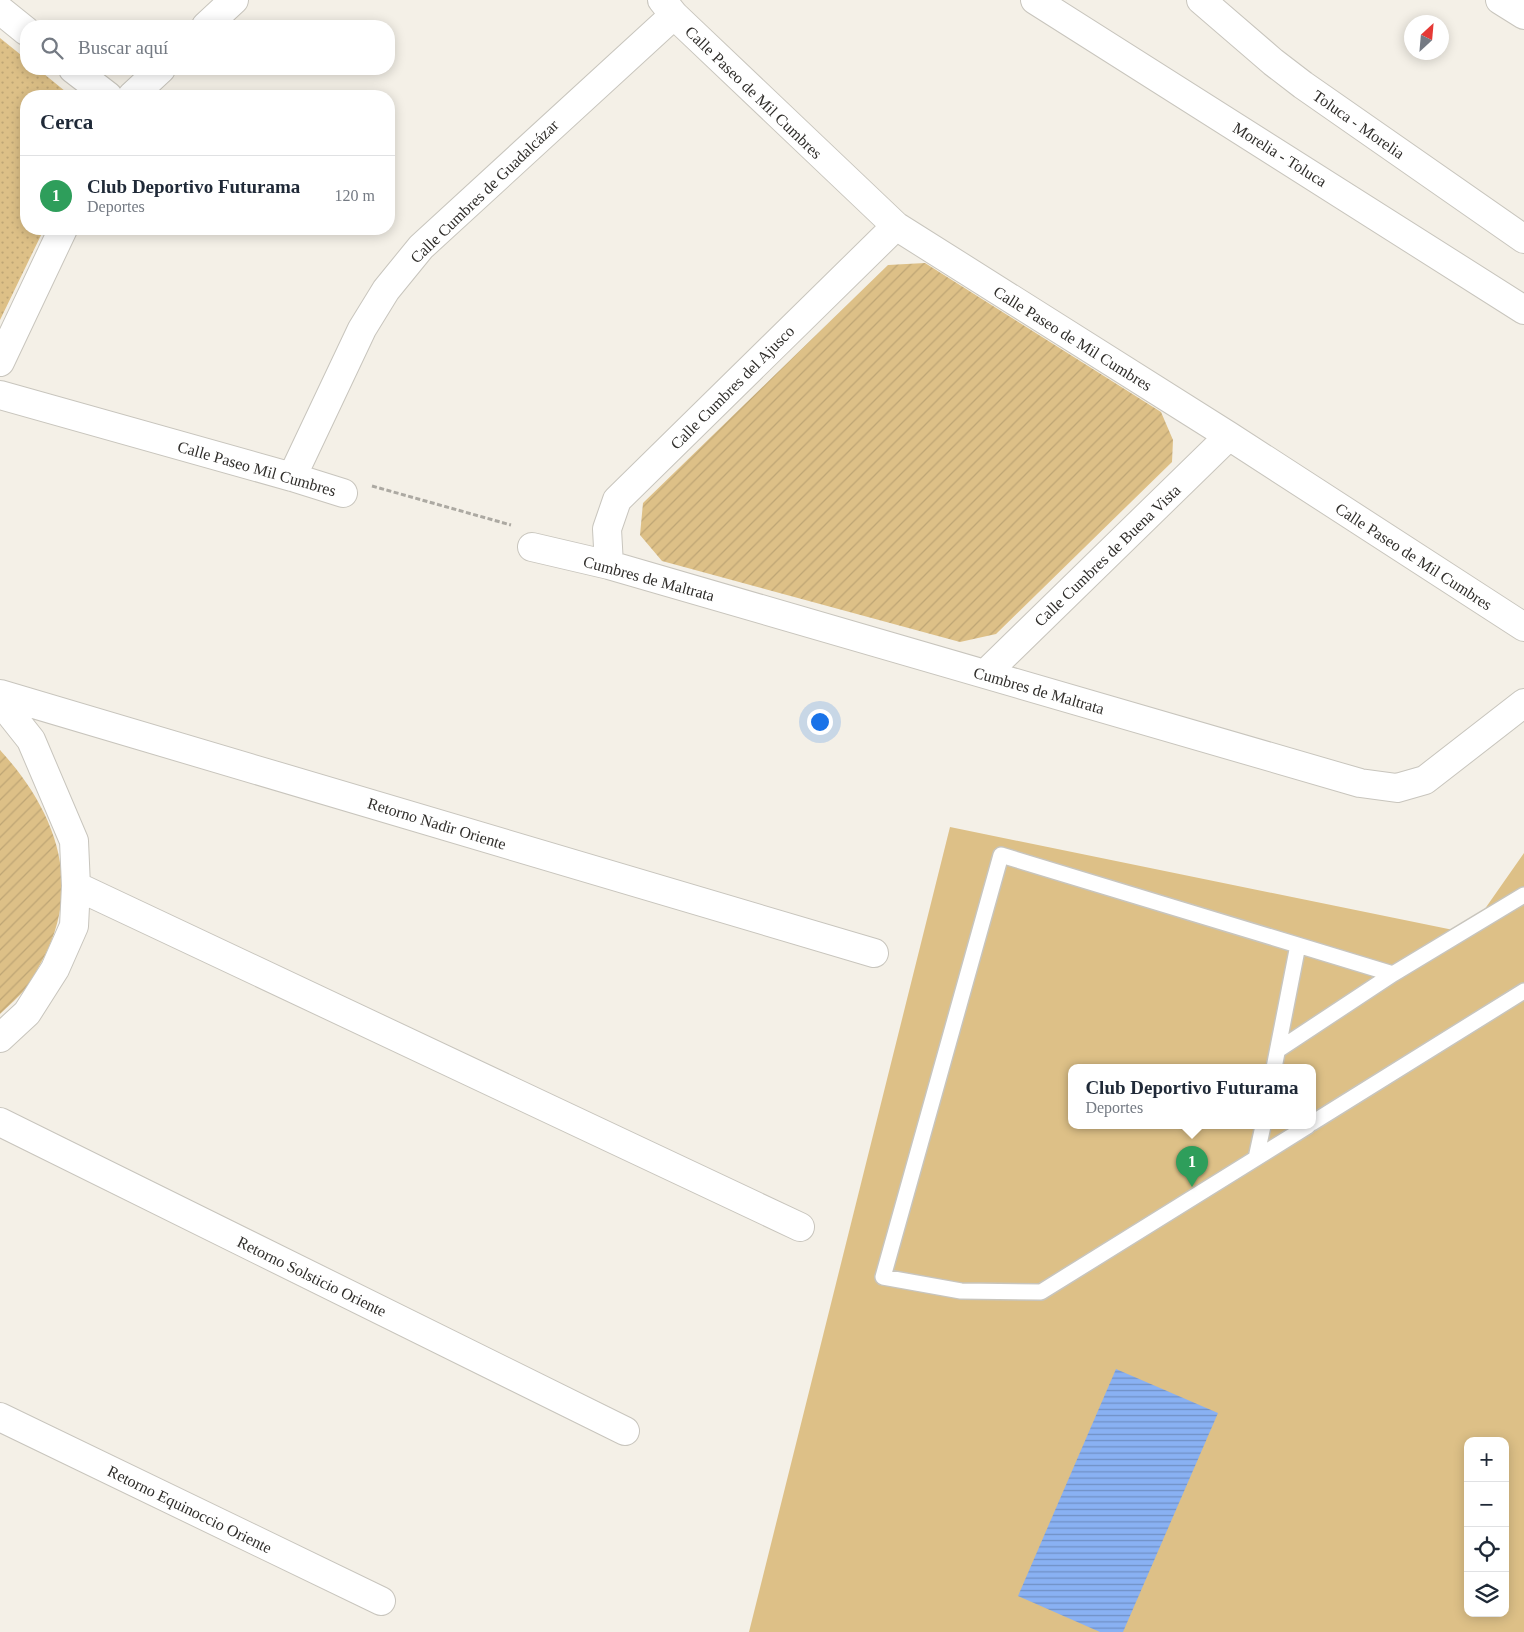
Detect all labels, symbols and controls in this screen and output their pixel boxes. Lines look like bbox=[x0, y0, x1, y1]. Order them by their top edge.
north arrow bbox=[1404, 15, 1449, 60]
search box bbox=[20, 20, 395, 75]
street label: Calle Paseo de Mil Cumbres bbox=[682, 23, 825, 162]
icon: search bbox=[38, 34, 66, 62]
text: Buscar aquí bbox=[78, 37, 168, 58]
street label: Toluca - Morelia bbox=[1310, 87, 1408, 162]
text: Cerca bbox=[40, 110, 93, 134]
street label: Calle Cumbres de Guadalcázar bbox=[407, 116, 562, 266]
street label: Morelia - Toluca bbox=[1230, 119, 1330, 190]
text: Club Deportivo Futurama bbox=[87, 176, 300, 197]
text: 1 bbox=[52, 187, 60, 204]
text: 120 m bbox=[335, 187, 375, 204]
text: Deportes bbox=[87, 198, 145, 215]
street label: Calle Paseo de Mil Cumbres bbox=[991, 283, 1155, 394]
street label: Calle Cumbres del Ajusco bbox=[667, 322, 798, 453]
street label: Calle Paseo Mil Cumbres bbox=[176, 438, 338, 499]
street label: Calle Cumbres de Buena Vista bbox=[1031, 481, 1184, 630]
street label: Calle Paseo de Mil Cumbres bbox=[1332, 499, 1495, 613]
street label: Cumbres de Maltrata bbox=[581, 553, 716, 604]
street label: Cumbres de Maltrata bbox=[972, 664, 1106, 717]
your location bbox=[807, 709, 833, 735]
street label: Retorno Nadir Oriente bbox=[366, 794, 508, 853]
popup bbox=[1068, 1064, 1316, 1129]
text: Club Deportivo Futurama bbox=[1085, 1077, 1299, 1098]
text: Deportes bbox=[1085, 1099, 1143, 1116]
pin: 1 bbox=[1176, 1146, 1208, 1187]
street label: Retorno Solsticio Oriente bbox=[235, 1233, 389, 1320]
map controls bbox=[1464, 1437, 1509, 1617]
button: + bbox=[1464, 1437, 1509, 1482]
street label: Retorno Equinoccio Oriente bbox=[105, 1462, 275, 1558]
button: − bbox=[1464, 1482, 1509, 1527]
button: locate bbox=[1464, 1527, 1509, 1572]
button: layers bbox=[1464, 1572, 1509, 1617]

